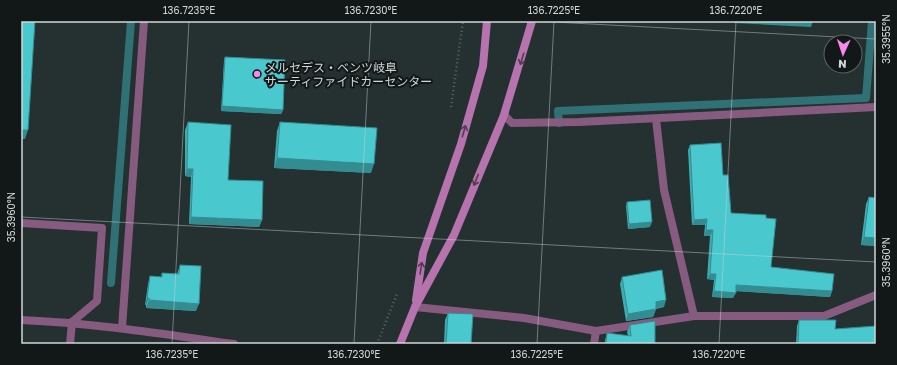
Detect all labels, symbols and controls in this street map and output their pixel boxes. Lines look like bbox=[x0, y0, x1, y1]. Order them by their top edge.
text: 136.7235°E bbox=[163, 4, 215, 16]
text: 136.7230°E bbox=[345, 4, 397, 16]
text: 136.7225°E bbox=[528, 4, 580, 16]
text: 136.7220°E bbox=[710, 4, 762, 16]
text: 35.3955°N bbox=[880, 14, 892, 64]
north arrow bbox=[823, 34, 863, 74]
one-way arrow bbox=[518, 52, 525, 65]
text: N bbox=[838, 58, 847, 71]
place label: メルセデス・ベンツ岐阜 サーティファイドカーセンター bbox=[265, 60, 432, 89]
marker: メルセデス・ベンツ岐阜 サーティファイドカーセンター bbox=[252, 69, 262, 79]
one-way arrow bbox=[461, 125, 468, 138]
one-way arrow bbox=[472, 174, 479, 186]
text: 35.3960°N bbox=[5, 192, 17, 242]
text: 35.3960°N bbox=[880, 237, 892, 287]
one-way arrow bbox=[417, 262, 425, 275]
text: 136.7235°E bbox=[146, 348, 198, 360]
text: 136.7230°E bbox=[328, 348, 380, 360]
text: 136.7225°E bbox=[511, 348, 563, 360]
text: 136.7220°E bbox=[693, 348, 745, 360]

